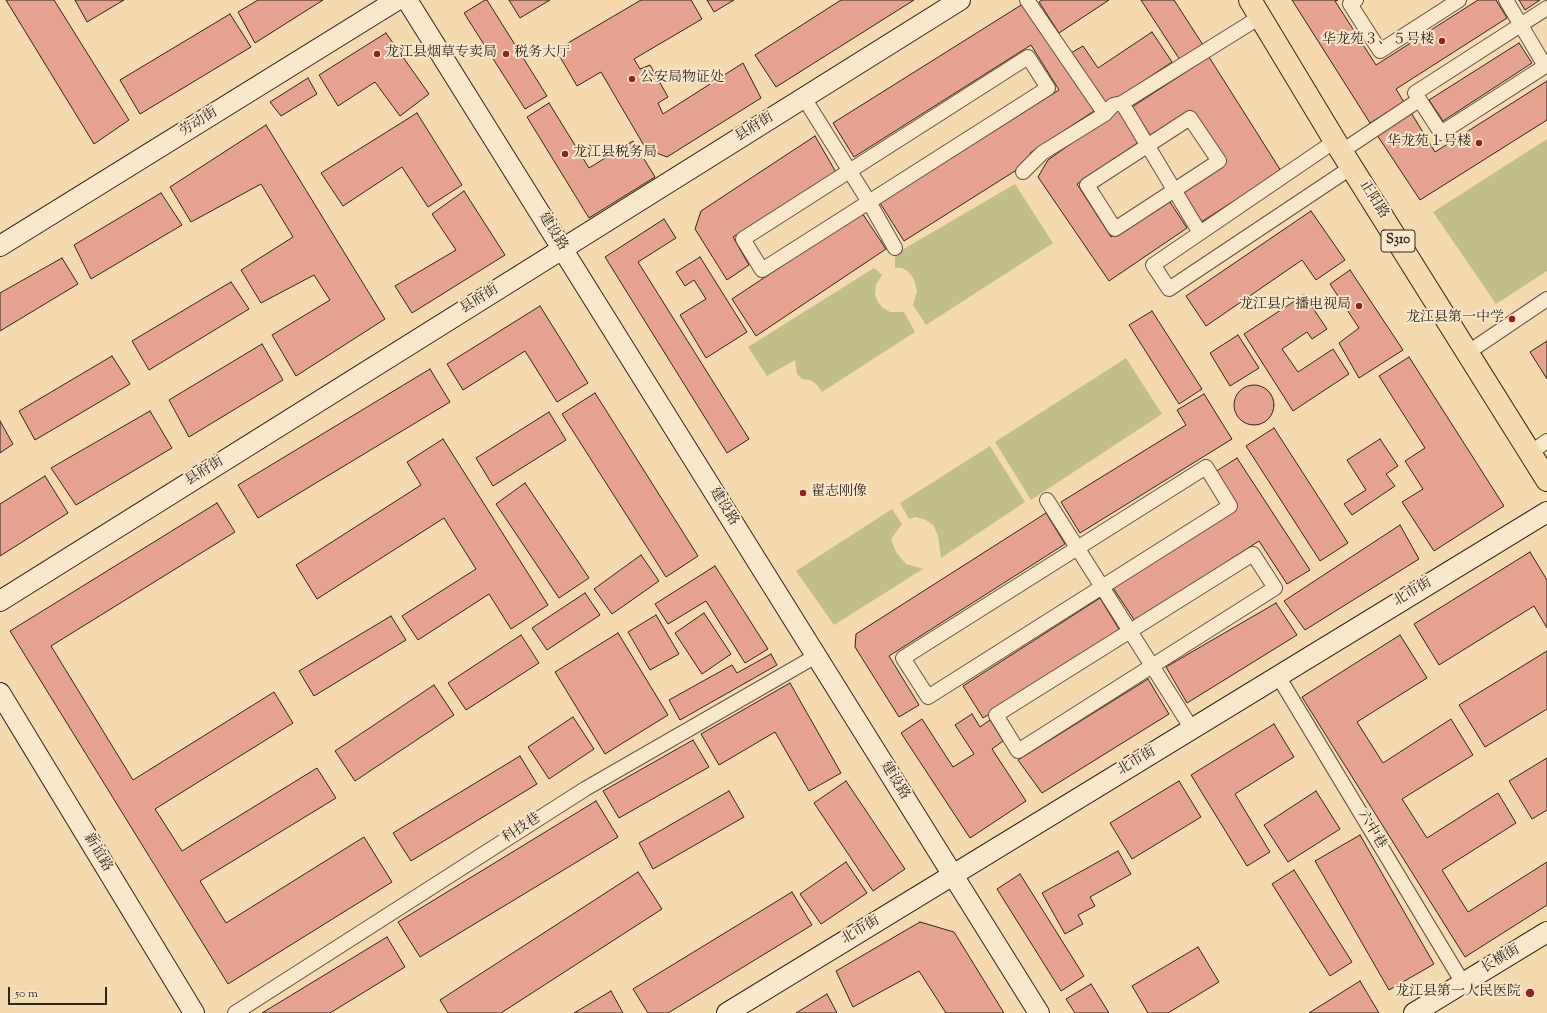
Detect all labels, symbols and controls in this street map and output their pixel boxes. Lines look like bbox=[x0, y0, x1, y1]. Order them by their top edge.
place label: 华龙苑３、５号楼 bbox=[1322, 33, 1434, 49]
marker: 华龙苑３、５号楼 bbox=[1437, 36, 1447, 46]
place label: 龙江县烟草专卖局 bbox=[385, 46, 497, 62]
place label: 税务大厅 bbox=[514, 46, 570, 62]
marker: 龙江县烟草专卖局 bbox=[372, 49, 382, 59]
marker: 税务大厅 bbox=[501, 49, 511, 59]
place label: 公安局物证处 bbox=[640, 71, 724, 87]
marker: 公安局物证处 bbox=[627, 74, 637, 84]
street label: 劳动街 bbox=[177, 105, 221, 141]
street label: 县府街 bbox=[733, 110, 777, 146]
place label: 华龙苑１号楼 bbox=[1387, 135, 1471, 151]
marker: 华龙苑１号楼 bbox=[1474, 138, 1484, 148]
place label: 龙江县税务局 bbox=[573, 146, 657, 162]
marker: 龙江县税务局 bbox=[560, 149, 570, 159]
street label: 正阳路 bbox=[1355, 178, 1391, 222]
street label: 建设路 bbox=[534, 210, 570, 254]
road number: S310 bbox=[1381, 230, 1415, 252]
street label: 县府街 bbox=[458, 282, 502, 318]
place label: 龙江县广播电视局 bbox=[1239, 298, 1351, 314]
marker: 龙江县广播电视局 bbox=[1354, 301, 1364, 311]
place label: 龙江县第一中学 bbox=[1406, 311, 1504, 327]
marker: 龙江县第一中学 bbox=[1507, 314, 1517, 324]
street label: 县府街 bbox=[183, 454, 227, 490]
street label: 建设路 bbox=[705, 485, 741, 529]
place label: 翟志刚像 bbox=[811, 485, 867, 501]
marker: 翟志刚像 bbox=[798, 488, 808, 498]
street label: 北市街 bbox=[1391, 575, 1435, 611]
street label: 北市街 bbox=[1115, 744, 1159, 780]
street label: 建设路 bbox=[876, 759, 912, 803]
street label: 六中巷 bbox=[1353, 808, 1389, 852]
street label: 科技巷 bbox=[500, 811, 544, 847]
street label: 新谊路 bbox=[79, 831, 115, 875]
street label: 北市街 bbox=[839, 913, 883, 949]
street label: 长横街 bbox=[1479, 942, 1523, 978]
scale bar bbox=[10, 979, 109, 1005]
text: 50 m bbox=[15, 985, 38, 1003]
place label: 龙江县第一人民医院 bbox=[1395, 985, 1521, 1001]
marker: 龙江县第一人民医院 bbox=[1524, 987, 1536, 999]

